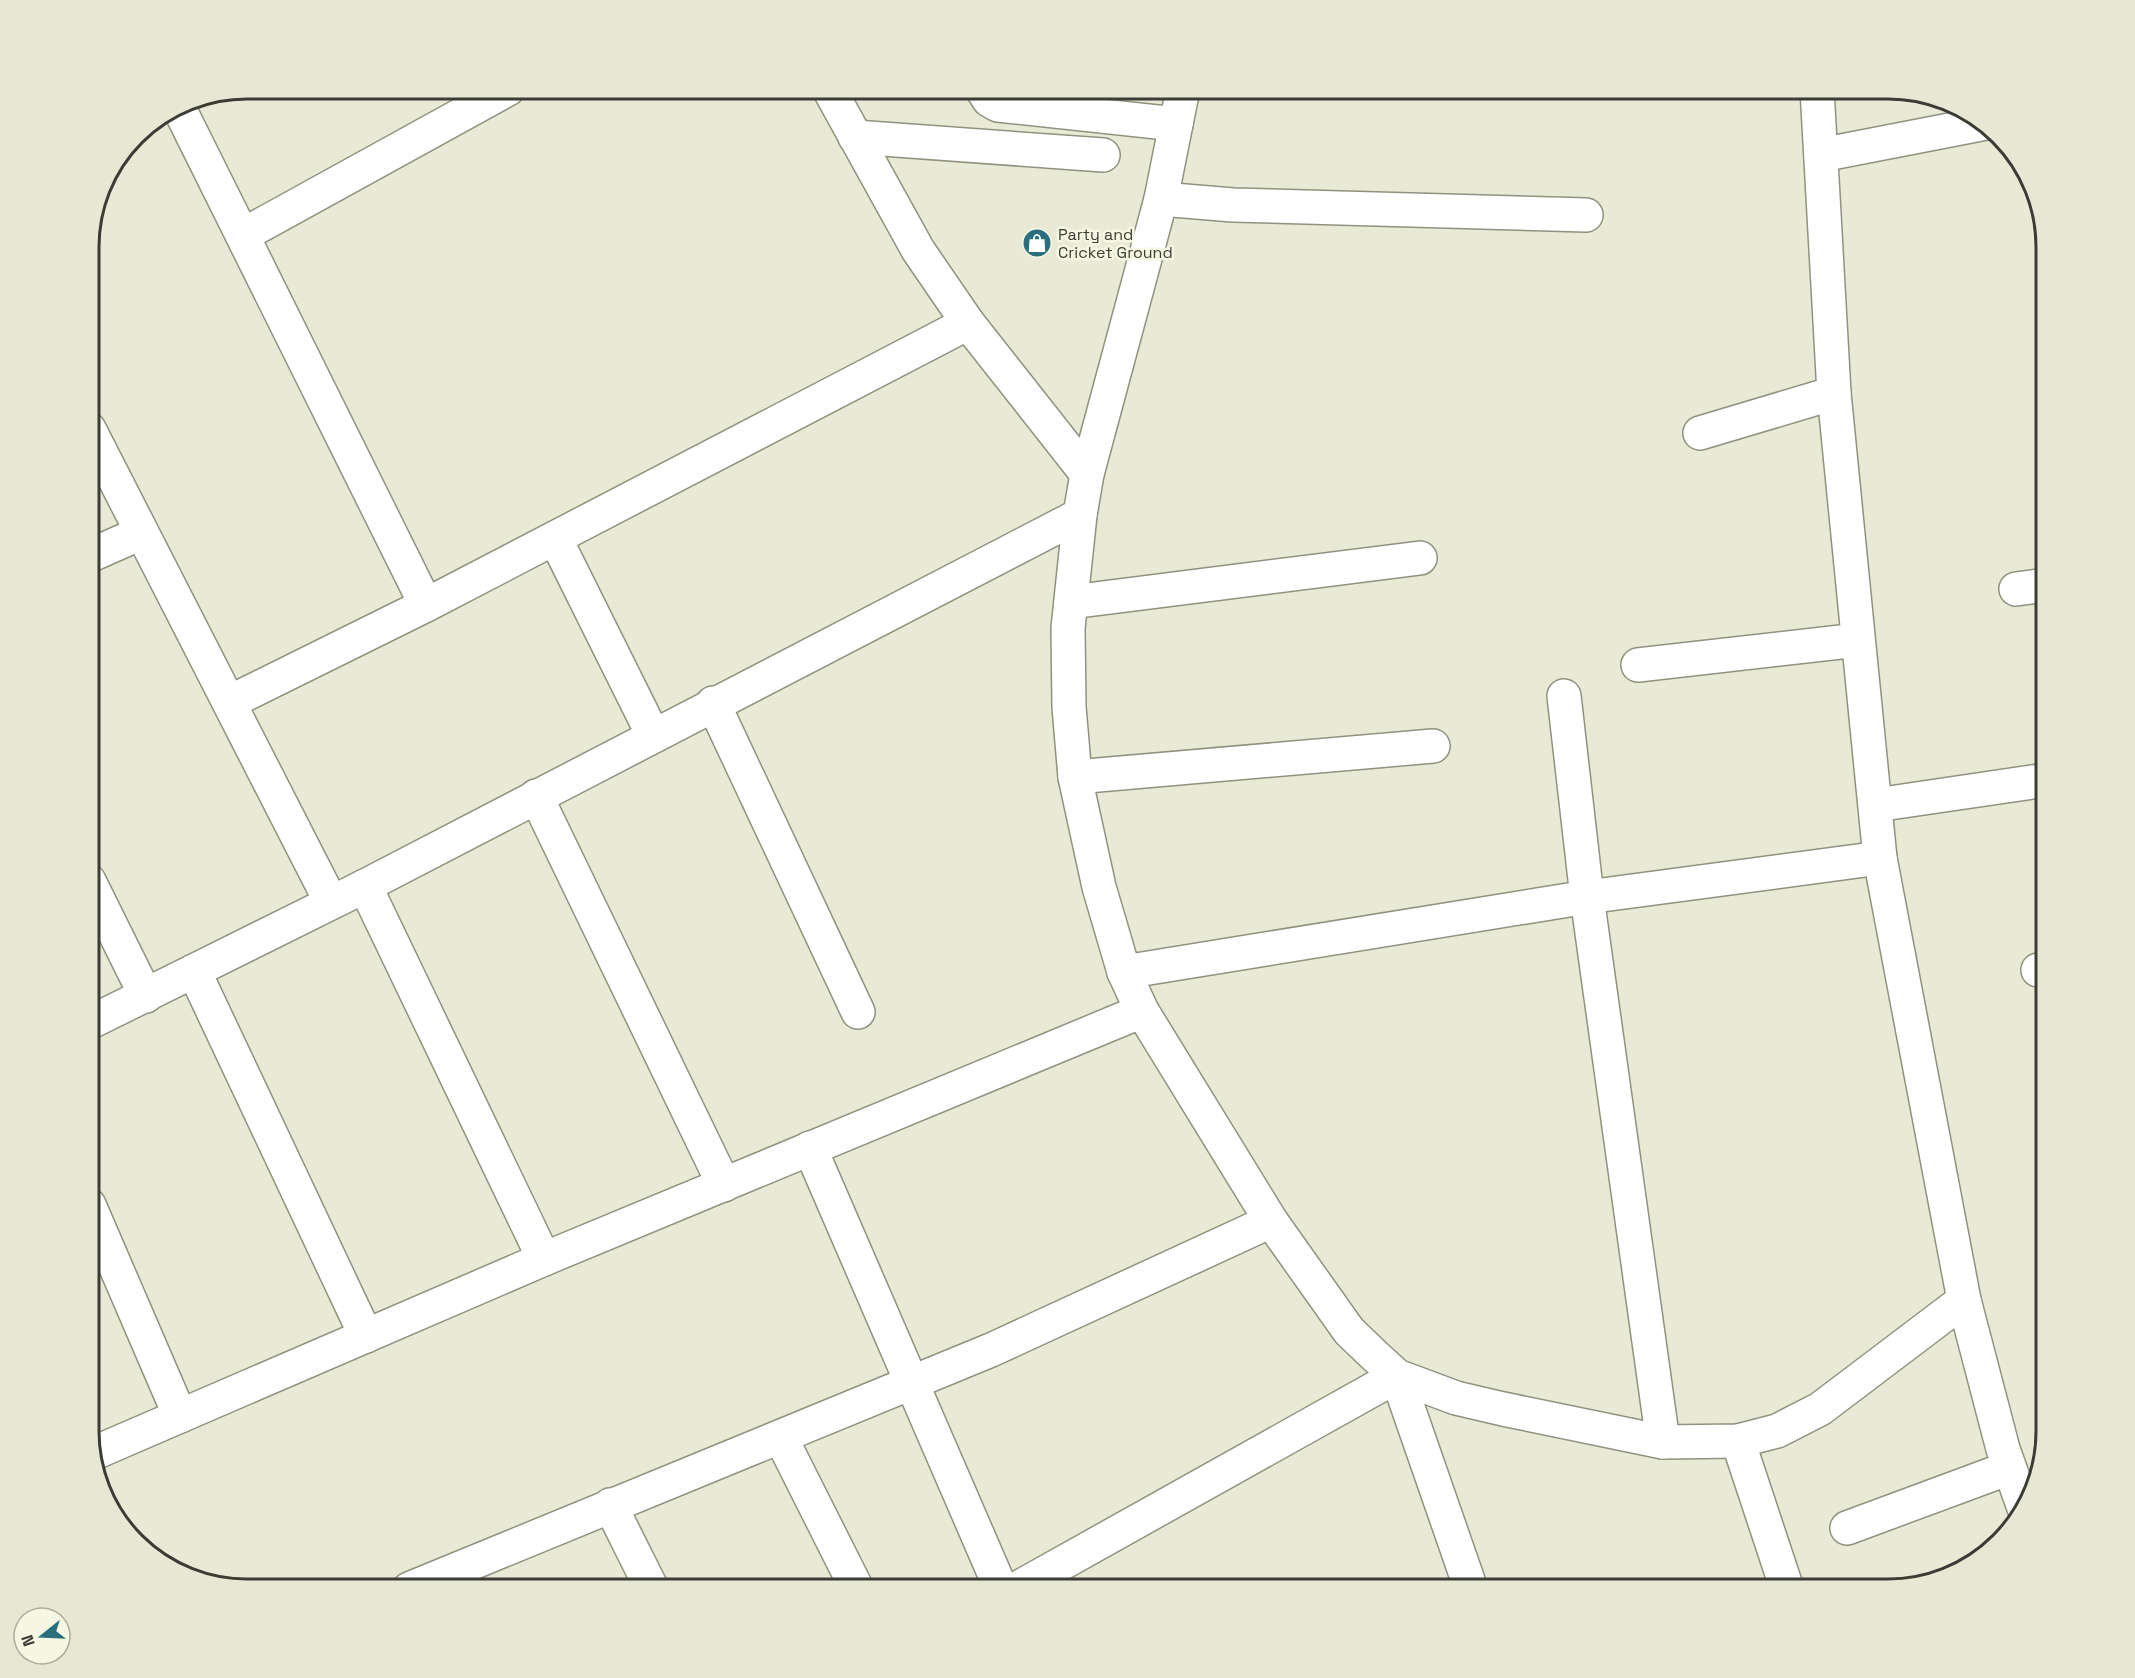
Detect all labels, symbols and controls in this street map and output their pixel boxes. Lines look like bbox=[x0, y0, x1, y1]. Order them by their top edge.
place label: Party and Cricket Ground bbox=[1058, 224, 1173, 263]
shop icon: Party and Cricket Ground bbox=[1021, 227, 1053, 259]
north arrow bbox=[12, 1606, 72, 1666]
text: N bbox=[17, 1632, 40, 1649]

